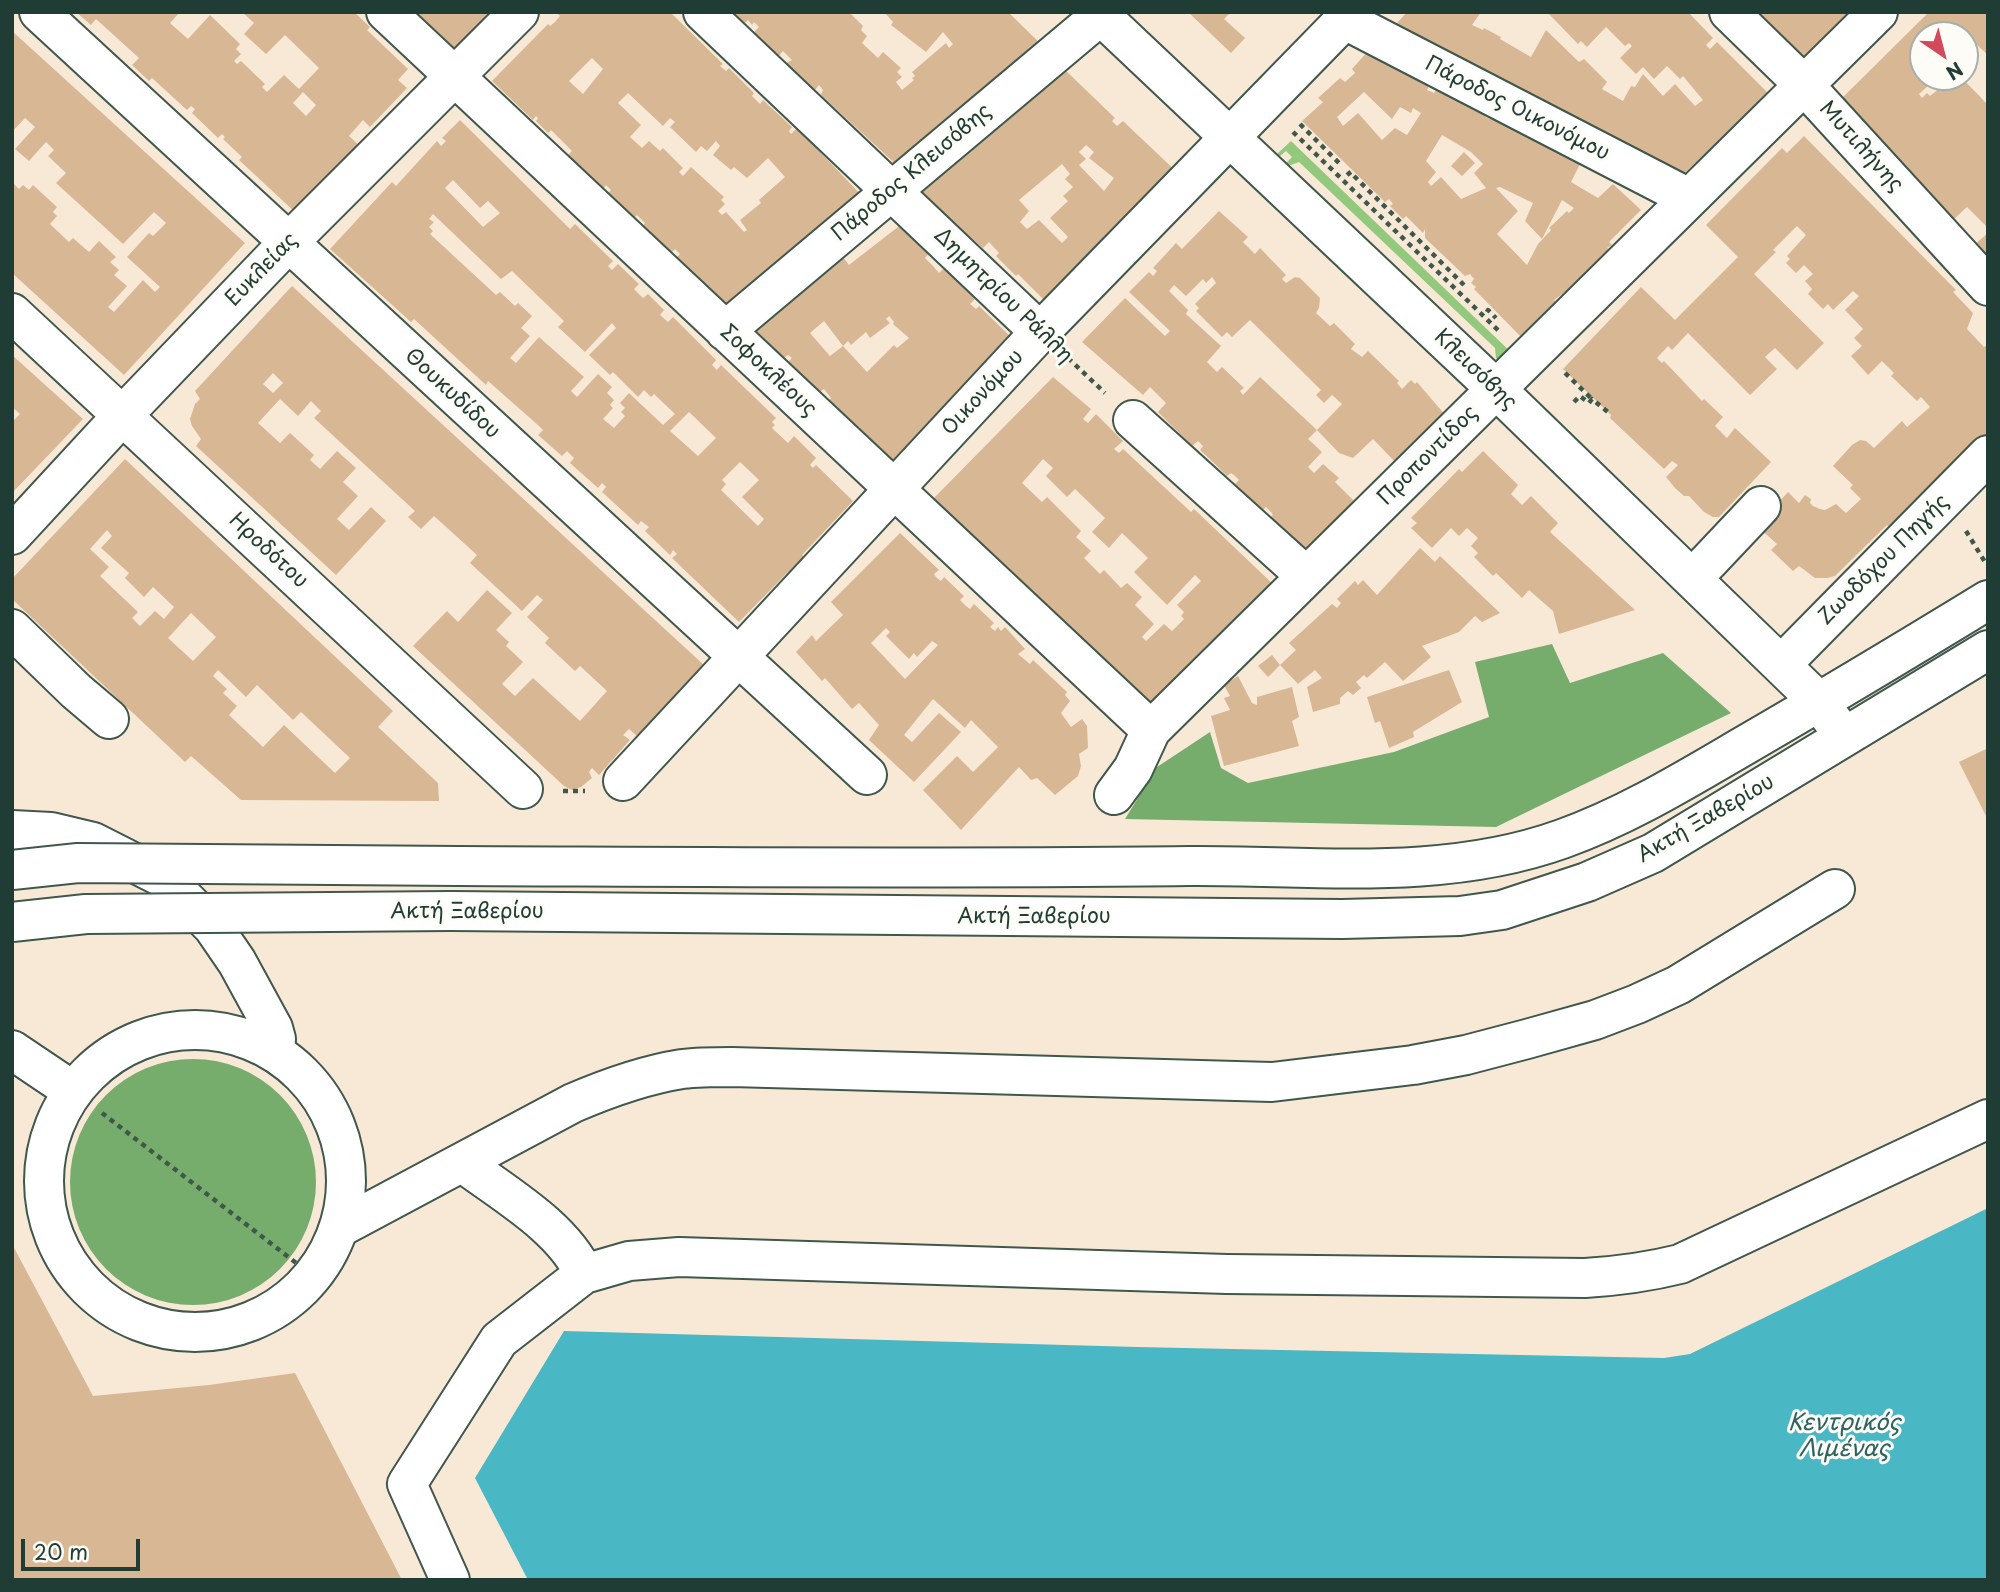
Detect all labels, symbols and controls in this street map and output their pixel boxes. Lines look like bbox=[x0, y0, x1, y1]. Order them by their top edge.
north arrow bbox=[1909, 21, 1979, 91]
street label: Πάροδος Οικονόμου bbox=[1421, 52, 1613, 166]
text: N bbox=[1941, 56, 1969, 87]
street label: Μυτιλήνης bbox=[1814, 97, 1908, 197]
street label: Πάροδος Κλεισόβης bbox=[827, 99, 997, 247]
street label: Δημητρίου Ράλλη bbox=[928, 223, 1078, 369]
street label: Ευκλείας bbox=[221, 228, 303, 312]
street label: Σοφοκλέους bbox=[715, 320, 821, 422]
street label: Κλεισόβης bbox=[1429, 325, 1521, 415]
street label: Θουκυδίδου bbox=[399, 343, 505, 445]
street label: Οικονόμου bbox=[937, 345, 1029, 441]
street label: Προποντίδος bbox=[1373, 401, 1483, 511]
street label: Ζωοδόχου Πηγής bbox=[1814, 490, 1954, 630]
street label: Ηροδότου bbox=[223, 508, 313, 594]
street label: Ακτή Ξαβερίου bbox=[1633, 770, 1779, 868]
street label: Ακτή Ξαβερίου bbox=[390, 899, 544, 925]
street label: Ακτή Ξαβερίου bbox=[957, 904, 1111, 930]
water label: Κεντρικός Λιμένας bbox=[1788, 1410, 1900, 1464]
scale bar bbox=[24, 1526, 144, 1570]
text: 20 m bbox=[34, 1535, 88, 1567]

